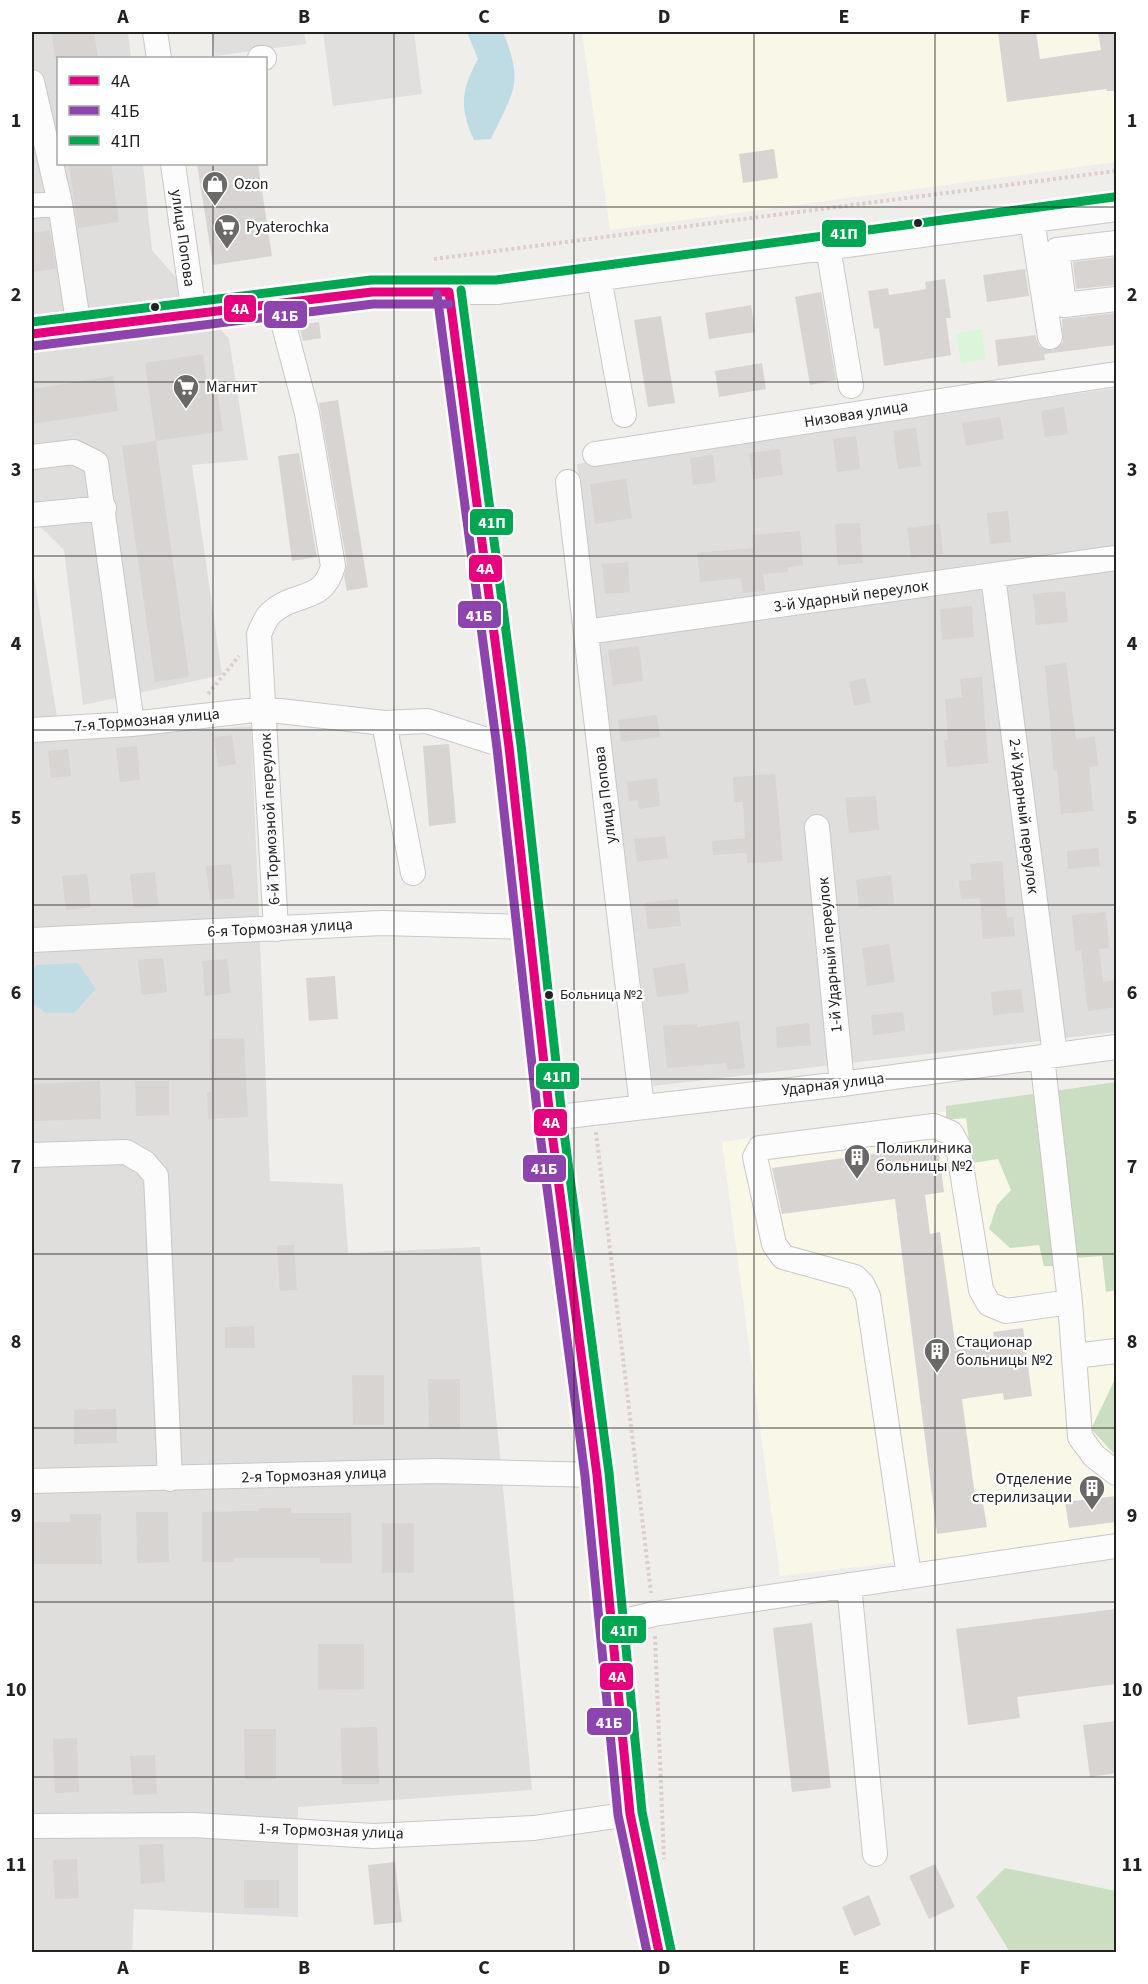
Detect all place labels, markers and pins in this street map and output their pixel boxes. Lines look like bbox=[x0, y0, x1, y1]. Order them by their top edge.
shop icon: Ozon bbox=[200, 169, 230, 207]
place label: Ozon bbox=[234, 173, 269, 195]
supermarket icon: Pyaterochka bbox=[212, 212, 242, 250]
place label: Pyaterochka bbox=[246, 216, 329, 238]
unlabelled marker bbox=[912, 217, 924, 229]
unlabelled marker bbox=[149, 301, 161, 313]
supermarket icon: Магнит bbox=[171, 372, 201, 410]
place label: Магнит bbox=[206, 376, 258, 398]
place label: Больница №2 bbox=[560, 985, 643, 1005]
marker: Больница №2 bbox=[543, 989, 555, 1001]
place label: Поликлиника больницы №2 bbox=[876, 1137, 973, 1177]
building icon: Поликлиника больницы №2 bbox=[842, 1142, 872, 1180]
place label: Стационар больницы №2 bbox=[956, 1331, 1053, 1371]
building icon: Стационар больницы №2 bbox=[922, 1336, 952, 1374]
place label: Отделение стерилизации bbox=[972, 1468, 1072, 1508]
building icon: Отделение стерилизации bbox=[1077, 1473, 1107, 1511]

